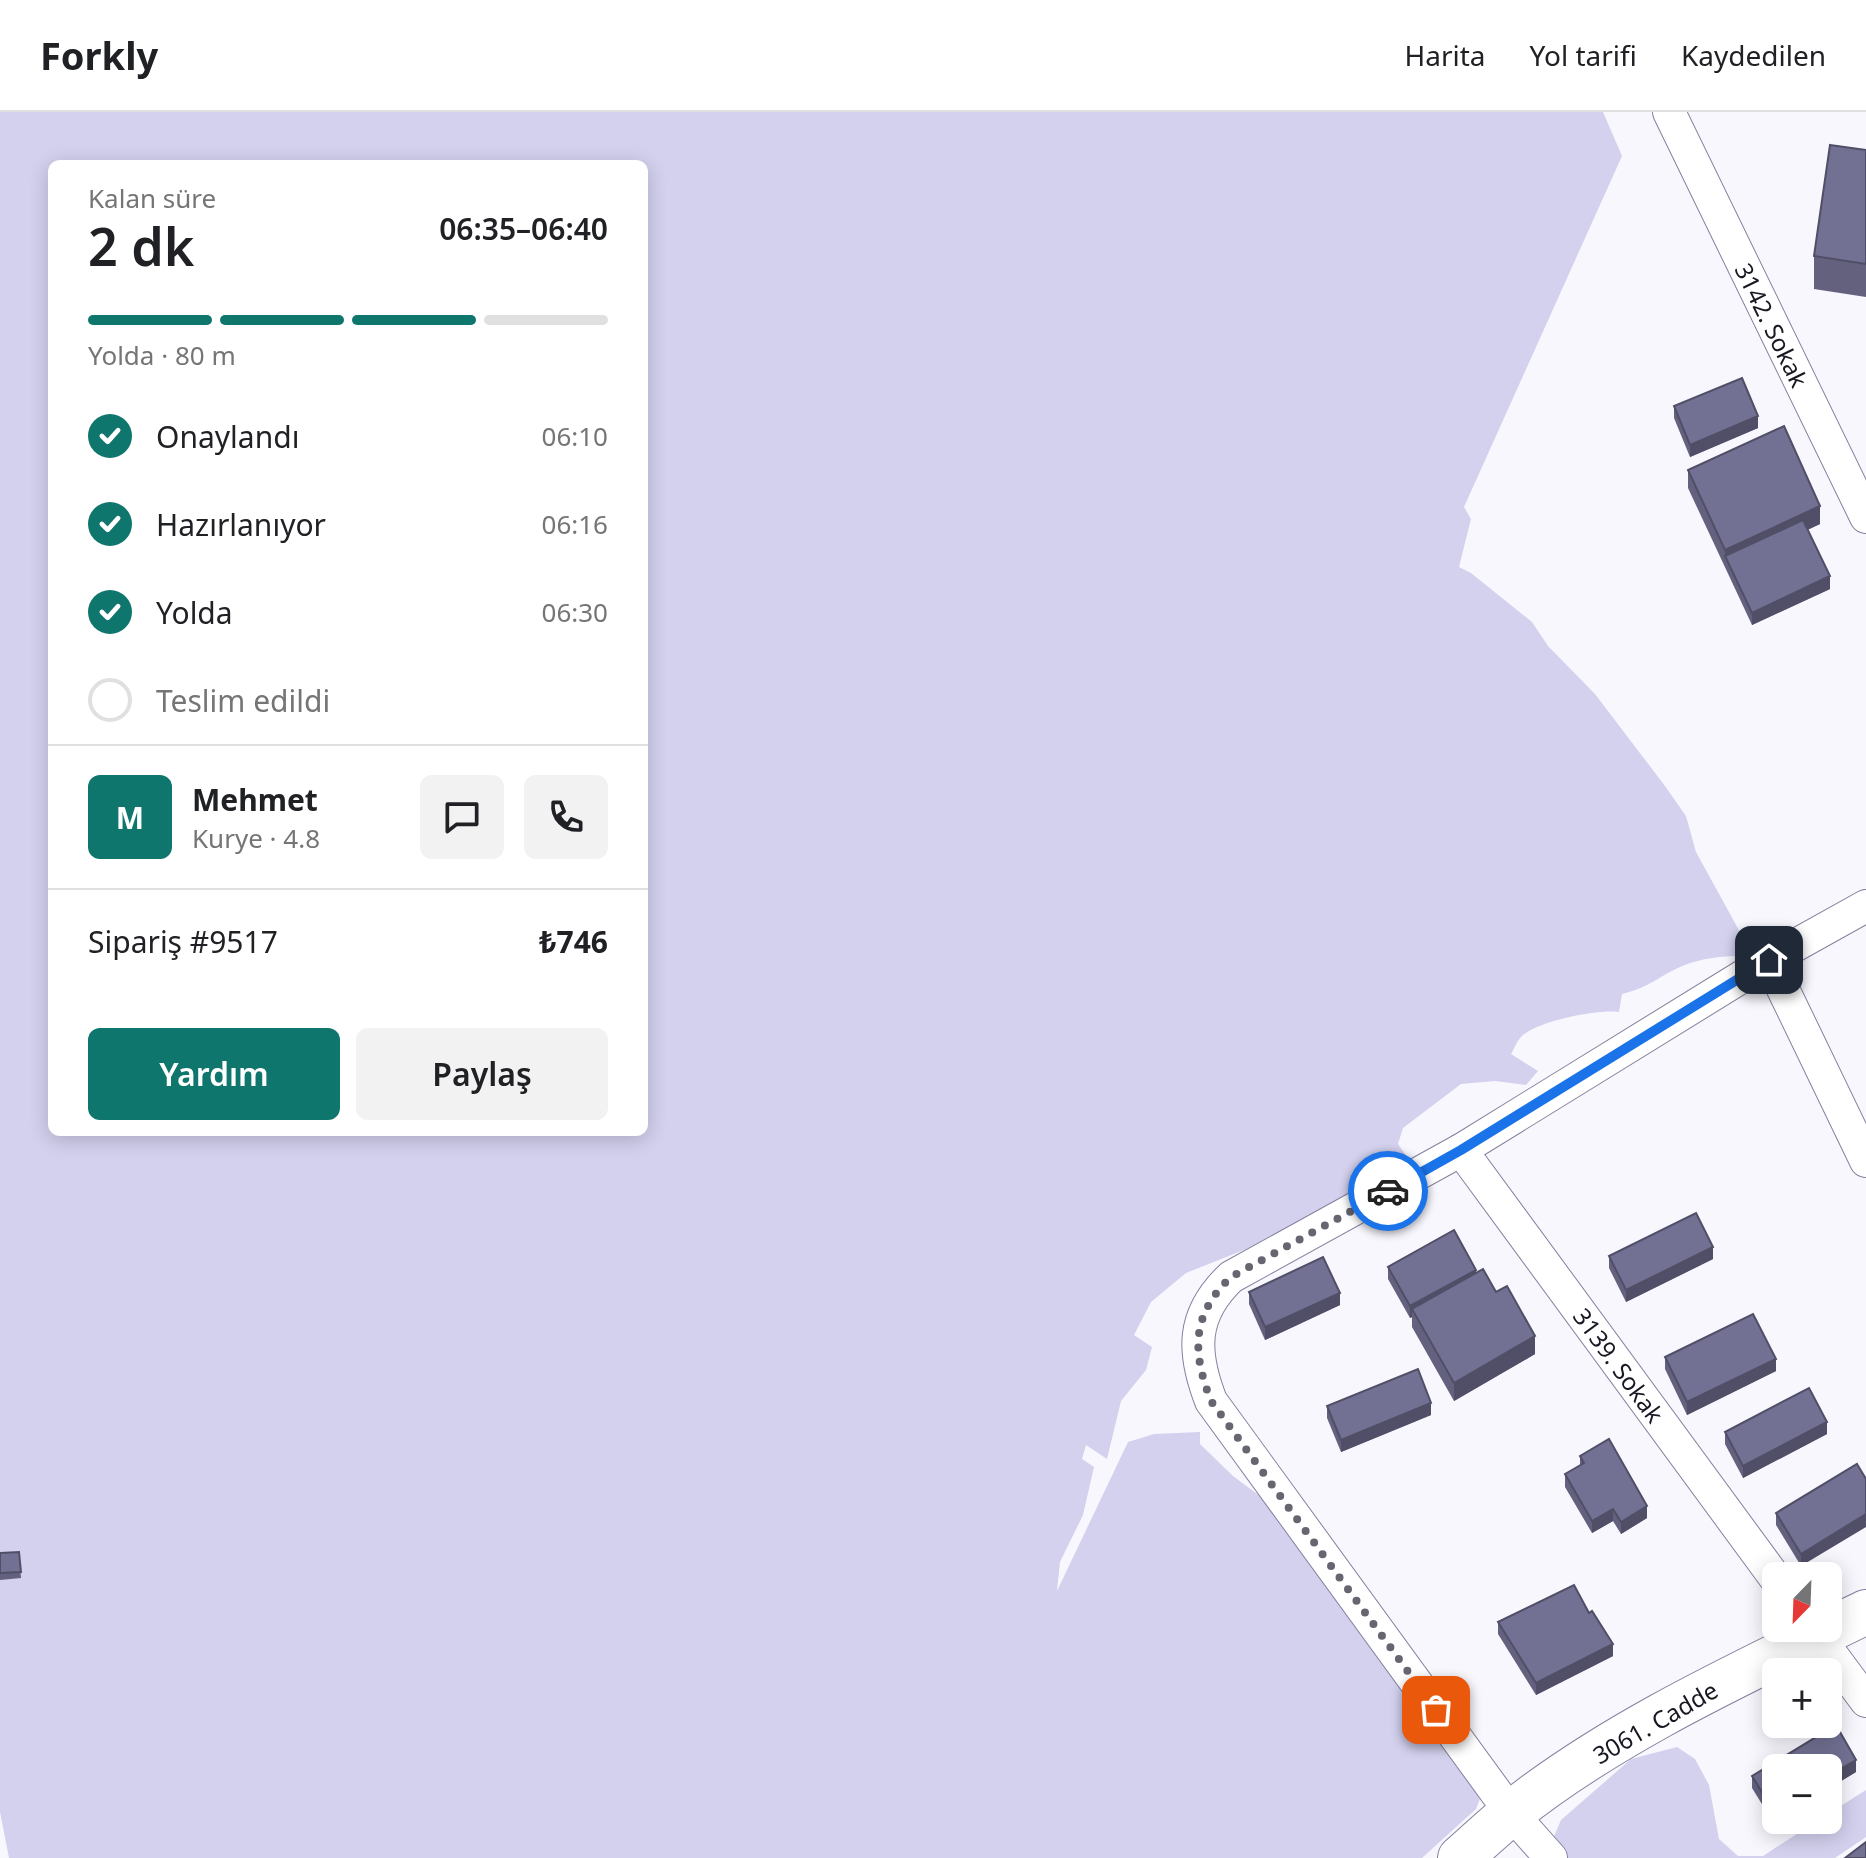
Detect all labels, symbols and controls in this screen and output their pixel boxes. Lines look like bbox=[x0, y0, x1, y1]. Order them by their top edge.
text: Forkly bbox=[40, 29, 158, 81]
text: Harita bbox=[1404, 36, 1486, 74]
text: Yol tarifi bbox=[1530, 36, 1637, 74]
text: Kaydedilen bbox=[1681, 36, 1826, 74]
text: Kalan süre bbox=[88, 180, 216, 216]
text: 06:35–06:40 bbox=[439, 208, 608, 249]
text: 2 dk bbox=[88, 210, 194, 281]
street label: 3142. Sokak bbox=[1728, 257, 1816, 393]
text: Yolda · 80 m bbox=[88, 337, 236, 373]
icon: check bbox=[88, 414, 132, 458]
text: Onaylandı bbox=[156, 416, 299, 457]
text: 06:10 bbox=[542, 418, 608, 454]
icon: check bbox=[88, 502, 132, 546]
text: Hazırlanıyor bbox=[156, 504, 326, 545]
text: 06:16 bbox=[542, 506, 608, 542]
icon: check bbox=[88, 590, 132, 634]
text: Yolda bbox=[156, 592, 233, 633]
text: 06:30 bbox=[542, 594, 608, 630]
text: Teslim edildi bbox=[156, 680, 330, 721]
button: chat bbox=[420, 775, 504, 859]
button: phone bbox=[524, 775, 608, 859]
text: Mehmet bbox=[192, 779, 318, 820]
text: M bbox=[116, 797, 144, 838]
text: Kurye · 4.8 bbox=[192, 820, 320, 856]
text: Sipariş #9517 bbox=[88, 921, 278, 962]
text: ₺746 bbox=[539, 921, 608, 962]
pin bbox=[1735, 926, 1803, 994]
icon: home bbox=[1747, 938, 1791, 982]
button: Yardım bbox=[88, 1028, 340, 1120]
button: Paylaş bbox=[356, 1028, 608, 1120]
courier bbox=[1348, 1151, 1428, 1231]
icon: car bbox=[1366, 1169, 1410, 1213]
street label: 3139. Sokak bbox=[1566, 1301, 1672, 1429]
north arrow bbox=[1762, 1562, 1842, 1642]
map controls bbox=[1762, 1562, 1842, 1834]
button: + bbox=[1762, 1658, 1842, 1738]
street label: 3061. Cadde bbox=[1586, 1673, 1724, 1771]
pin bbox=[1402, 1676, 1470, 1744]
icon: bag bbox=[1414, 1688, 1458, 1732]
button: − bbox=[1762, 1754, 1842, 1834]

